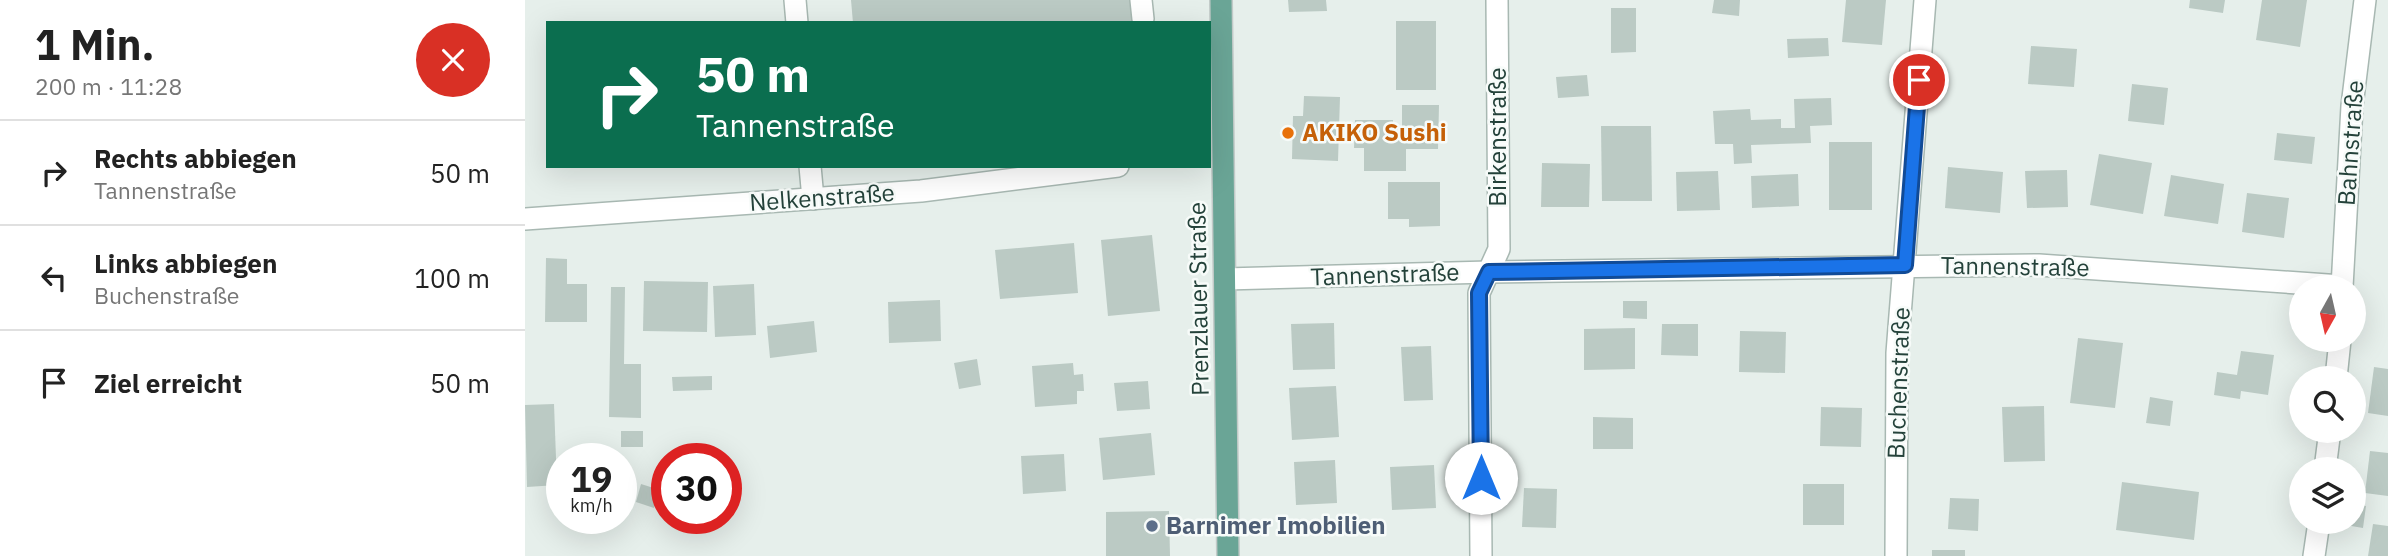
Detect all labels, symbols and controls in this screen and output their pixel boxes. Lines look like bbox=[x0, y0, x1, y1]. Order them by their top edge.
text: 1 Min. bbox=[35, 17, 155, 72]
button: close bbox=[416, 23, 490, 97]
text: 50 m bbox=[696, 42, 810, 105]
icon: right bbox=[581, 49, 672, 140]
pin bbox=[1889, 50, 1949, 110]
icon: arrive bbox=[1900, 61, 1938, 99]
street label: Birkenstraße bbox=[1481, 67, 1513, 207]
text: 200 m · 11:28 bbox=[35, 71, 182, 101]
street label: Bahnstraße bbox=[2330, 79, 2370, 207]
text: Tannenstraße bbox=[696, 104, 895, 146]
place label: AKIKO Sushi bbox=[1302, 116, 1447, 148]
marker: AKIKO Sushi bbox=[1280, 125, 1296, 141]
text: Rechts abbiegen bbox=[94, 141, 297, 175]
icon: right bbox=[35, 154, 73, 192]
text: 50 m bbox=[430, 156, 490, 190]
text: Tannenstraße bbox=[94, 175, 237, 205]
street label: Nelkenstraße bbox=[748, 176, 896, 218]
street label: Prenzlauer Straße bbox=[1180, 202, 1216, 396]
text: Links abbiegen bbox=[94, 246, 277, 280]
street label: Tannenstraße bbox=[1940, 249, 2090, 283]
street label: Tannenstraße bbox=[1310, 255, 1460, 293]
icon: left bbox=[35, 259, 73, 297]
text: 100 m bbox=[414, 261, 490, 295]
north arrow bbox=[2289, 275, 2366, 352]
map controls bbox=[2289, 275, 2366, 534]
text: Buchenstraße bbox=[94, 280, 240, 310]
street label: Buchenstraße bbox=[1879, 307, 1917, 459]
icon: arrive bbox=[35, 364, 73, 402]
text: Ziel erreicht bbox=[94, 366, 242, 400]
text: 50 m bbox=[430, 366, 490, 400]
button: search bbox=[2289, 366, 2366, 443]
position arrow bbox=[1444, 441, 1518, 515]
speed limit sign: 30 bbox=[651, 443, 742, 534]
text: 19 bbox=[570, 456, 613, 502]
button: layers bbox=[2289, 457, 2366, 534]
text: km/h bbox=[570, 494, 613, 517]
place label: Barnimer Imobilien bbox=[1166, 509, 1386, 541]
marker: Barnimer Imobilien bbox=[1144, 518, 1160, 534]

